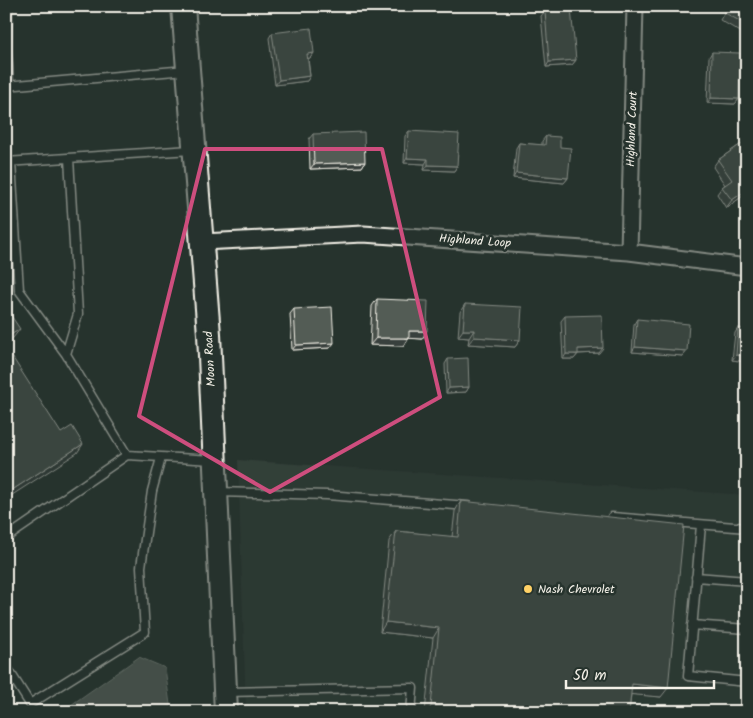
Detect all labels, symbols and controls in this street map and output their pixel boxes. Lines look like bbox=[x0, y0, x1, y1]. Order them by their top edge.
street label: Highland Court bbox=[621, 90, 643, 167]
street label: Highland Loop bbox=[438, 229, 512, 253]
street label: Moon Road bbox=[199, 330, 221, 387]
place label: Nash Chevrolet bbox=[538, 580, 615, 599]
marker: Nash Chevrolet bbox=[522, 583, 534, 595]
scale bar bbox=[566, 658, 713, 690]
text: 50 m bbox=[573, 664, 607, 688]

